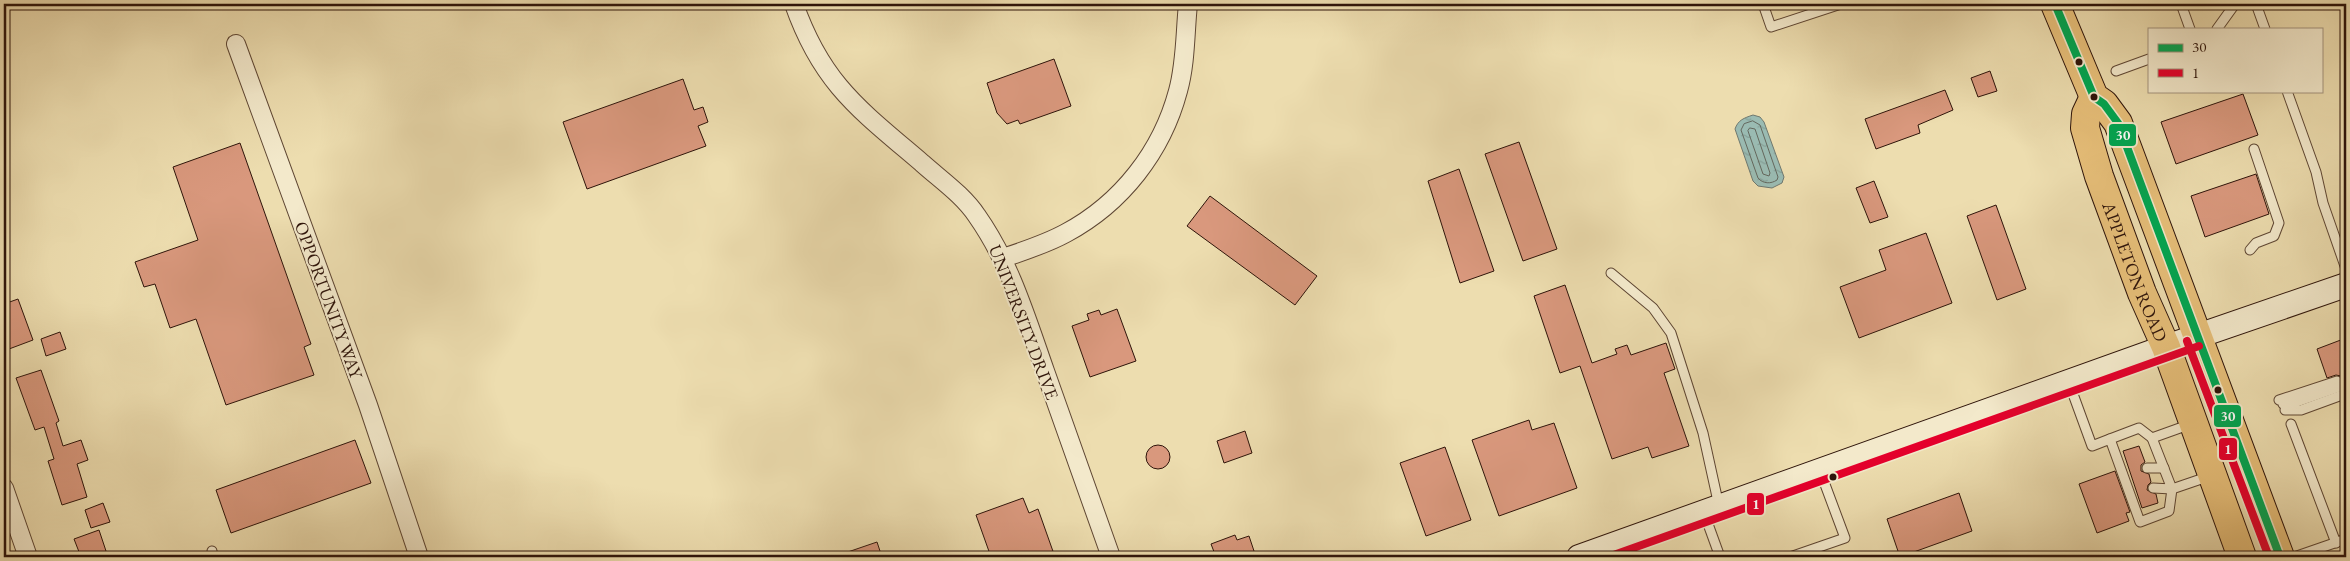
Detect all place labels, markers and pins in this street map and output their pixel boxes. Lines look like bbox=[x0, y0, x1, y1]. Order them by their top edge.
unlabelled marker bbox=[2074, 57, 2084, 67]
unlabelled marker bbox=[2089, 92, 2099, 102]
unlabelled marker bbox=[2213, 385, 2223, 395]
unlabelled marker bbox=[1828, 472, 1838, 482]

